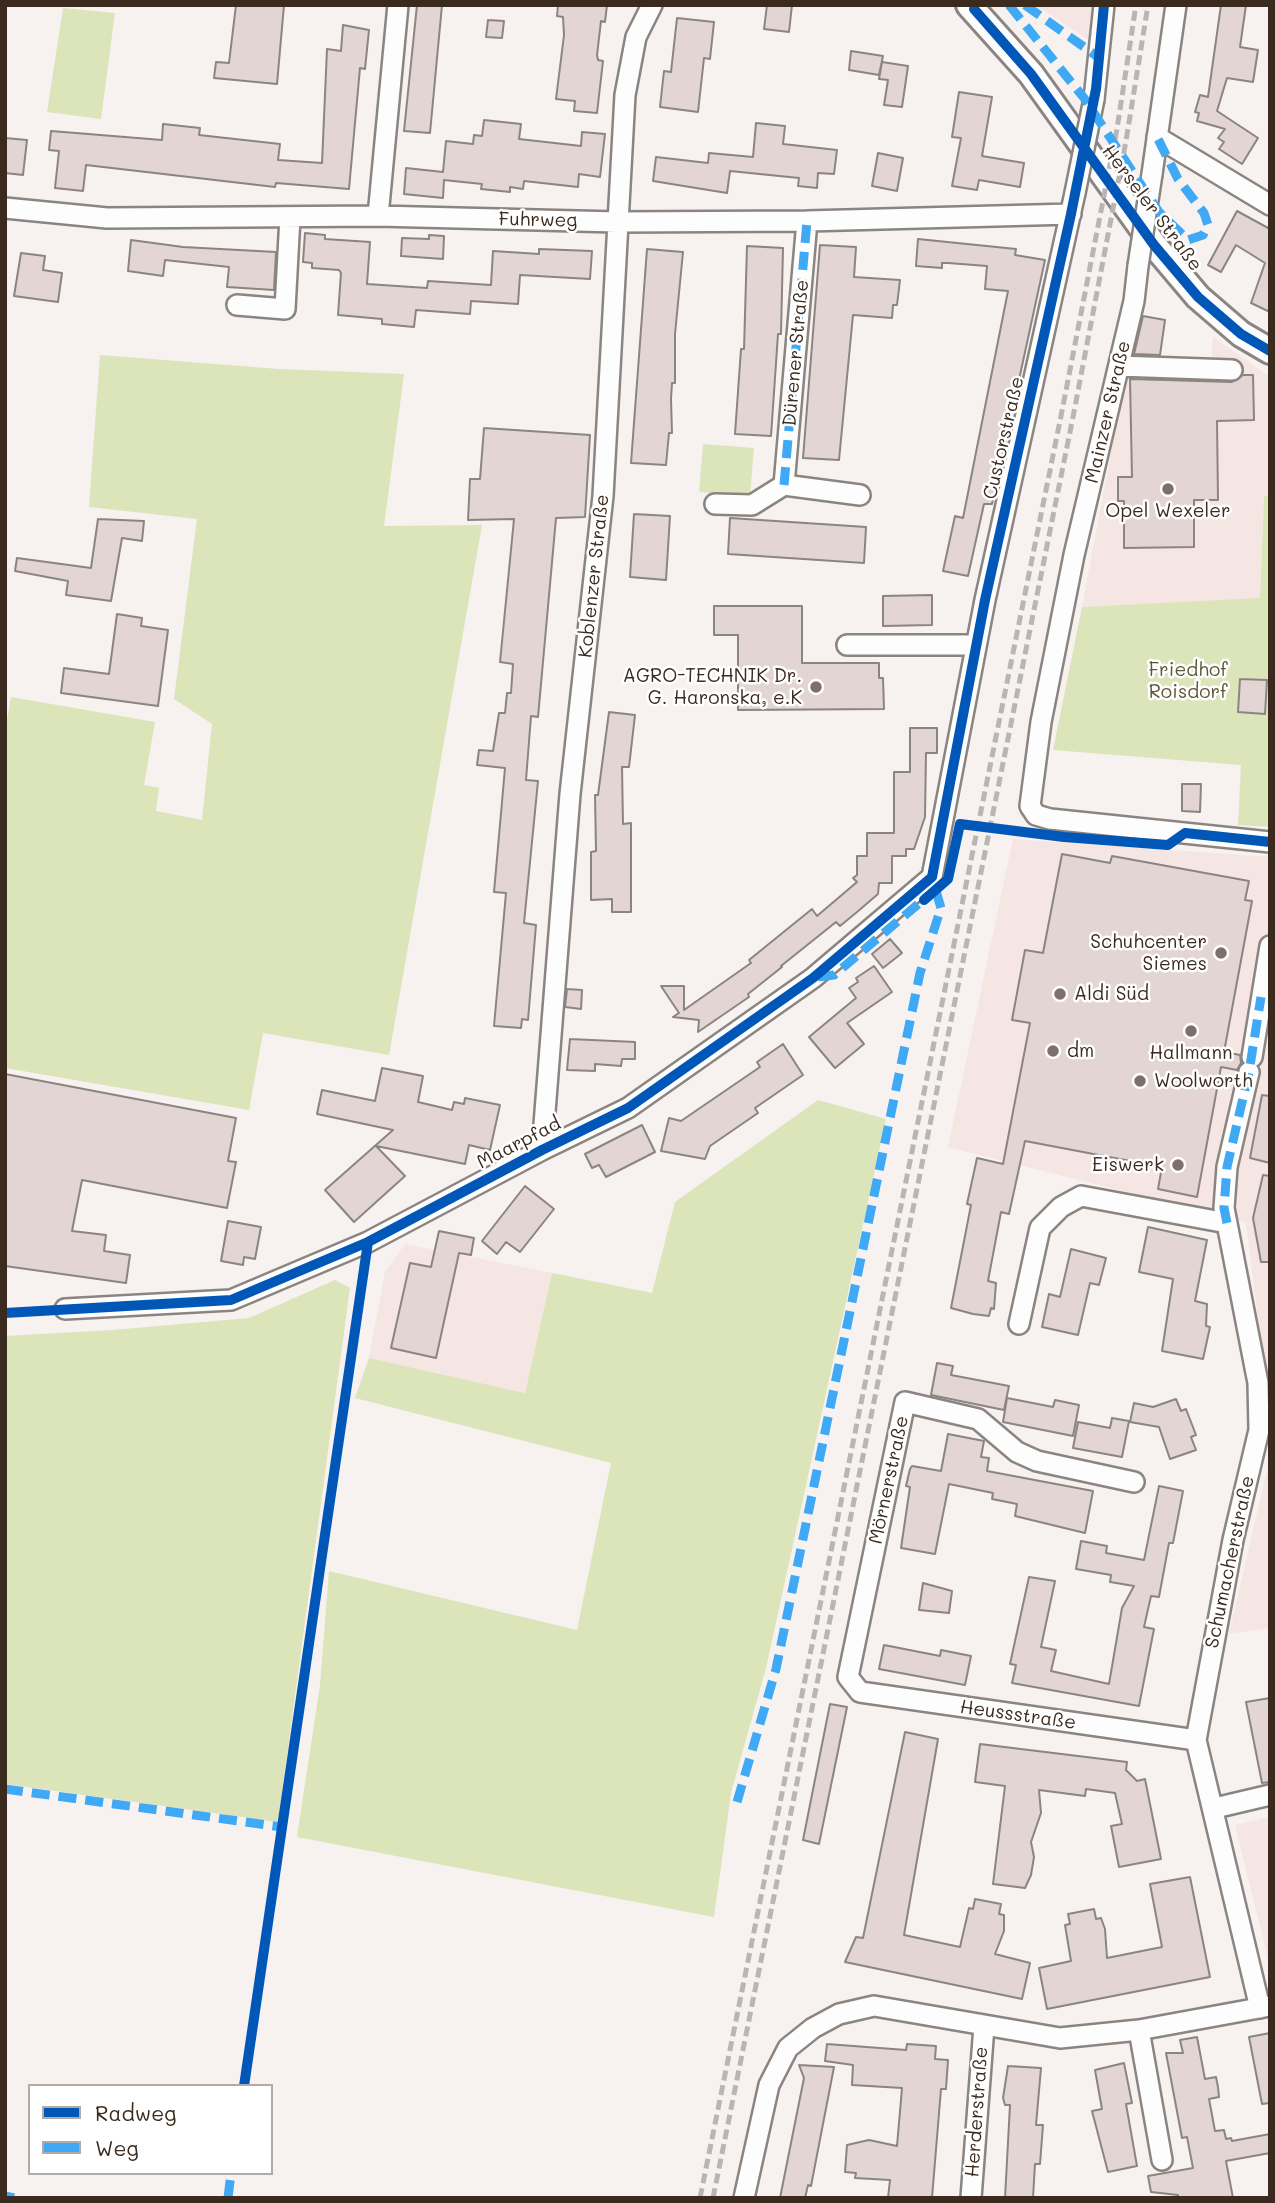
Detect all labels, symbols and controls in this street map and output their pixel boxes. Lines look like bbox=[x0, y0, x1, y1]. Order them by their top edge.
street label: Herseler Straße bbox=[1097, 140, 1207, 276]
street label: Fuhrweg bbox=[498, 208, 578, 232]
street label: Dürener Straße bbox=[778, 279, 814, 427]
street label: Mainzer Straße bbox=[1081, 339, 1135, 485]
street label: Custorstraße bbox=[979, 374, 1029, 502]
marker: Opel Wexeler bbox=[1160, 481, 1176, 497]
street label: Koblenzer Straße bbox=[574, 493, 614, 659]
place label: Opel Wexeler bbox=[1105, 500, 1231, 522]
park label: Friedhof Roisdorf bbox=[1148, 659, 1228, 703]
place label: AGRO-TECHNIK Dr. G. Haronska, e.K bbox=[623, 665, 802, 709]
marker: AGRO-TECHNIK Dr. G. Haronska, e.K bbox=[808, 679, 824, 695]
place label: Schuhcenter Siemes bbox=[1090, 931, 1207, 975]
marker: Schuhcenter Siemes bbox=[1213, 945, 1229, 961]
place label: Aldi Süd bbox=[1074, 983, 1149, 1005]
marker: Aldi Süd bbox=[1052, 986, 1068, 1002]
marker: Hallmann bbox=[1183, 1023, 1199, 1039]
place label: dm bbox=[1067, 1040, 1094, 1062]
place label: Hallmann bbox=[1150, 1042, 1232, 1064]
marker: dm bbox=[1045, 1043, 1061, 1059]
place label: Woolworth bbox=[1154, 1070, 1253, 1092]
marker: Woolworth bbox=[1132, 1073, 1148, 1089]
street label: Maarpfad bbox=[473, 1112, 565, 1174]
place label: Eiswerk bbox=[1092, 1154, 1164, 1176]
marker: Eiswerk bbox=[1170, 1157, 1186, 1173]
street label: Mörnerstraße bbox=[864, 1414, 914, 1546]
street label: Schumacherstraße bbox=[1201, 1474, 1259, 1650]
street label: Heussstraße bbox=[959, 1696, 1077, 1734]
street label: Herderstraße bbox=[961, 2046, 993, 2178]
legend bbox=[28, 2084, 273, 2175]
text: Radweg bbox=[95, 2099, 176, 2126]
text: Weg bbox=[95, 2134, 139, 2161]

